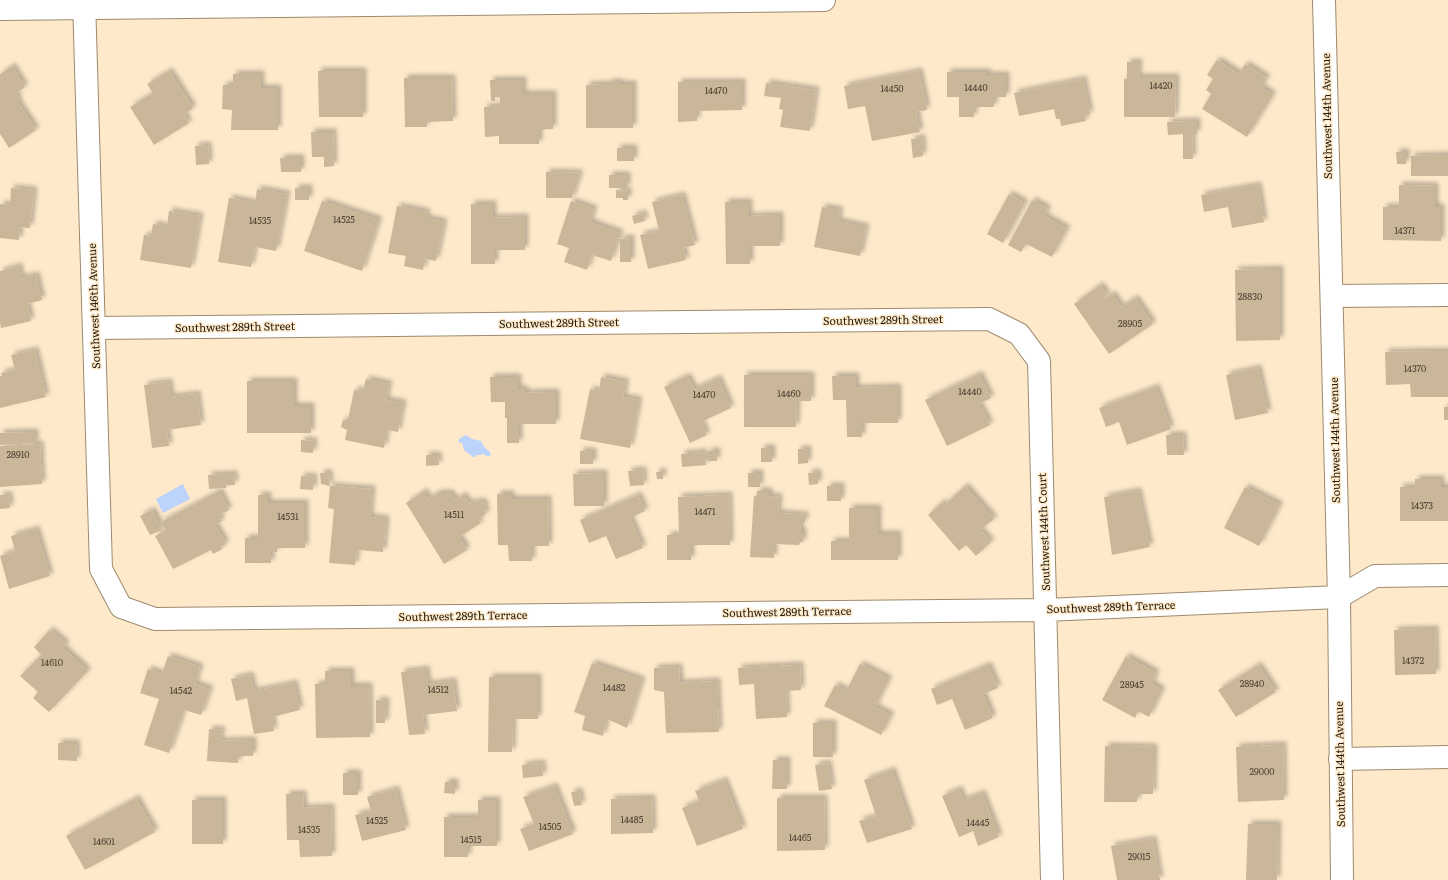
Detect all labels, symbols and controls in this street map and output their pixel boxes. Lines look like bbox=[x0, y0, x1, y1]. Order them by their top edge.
street label: Southwest 144th Avenue bbox=[1317, 53, 1335, 179]
house number: 14420 bbox=[1150, 78, 1173, 92]
house number: 14440 bbox=[964, 80, 988, 94]
house number: 14450 bbox=[881, 81, 904, 95]
house number: 14470 bbox=[705, 83, 727, 97]
house number: 14525 bbox=[333, 212, 355, 226]
house number: 14535 bbox=[249, 213, 272, 227]
house number: 14371 bbox=[1394, 223, 1416, 237]
street label: Southwest 146th Avenue bbox=[83, 243, 103, 369]
house number: 28830 bbox=[1238, 289, 1262, 303]
street label: Southwest 289th Street bbox=[823, 310, 944, 328]
street label: Southwest 289th Street bbox=[499, 313, 620, 331]
house number: 28905 bbox=[1118, 316, 1142, 330]
street label: Southwest 289th Street bbox=[175, 317, 296, 335]
house number: 14370 bbox=[1404, 361, 1426, 375]
street label: Southwest 144th Avenue bbox=[1325, 377, 1343, 503]
house number: 14440 bbox=[958, 384, 982, 398]
house number: 14460 bbox=[777, 386, 801, 400]
house number: 14470 bbox=[693, 387, 715, 401]
house number: 28910 bbox=[6, 447, 30, 461]
street label: Southwest 144th Court bbox=[1033, 472, 1053, 591]
house number: 14373 bbox=[1411, 498, 1433, 512]
house number: 14471 bbox=[694, 504, 716, 518]
house number: 14511 bbox=[444, 507, 464, 521]
house number: 14531 bbox=[277, 509, 299, 523]
street label: Southwest 289th Terrace bbox=[1046, 596, 1176, 616]
street label: Southwest 289th Terrace bbox=[722, 602, 852, 620]
street label: Southwest 289th Terrace bbox=[398, 606, 528, 624]
house number: 14372 bbox=[1402, 653, 1424, 667]
house number: 14610 bbox=[41, 655, 63, 669]
house number: 28940 bbox=[1240, 676, 1264, 690]
house number: 28945 bbox=[1120, 677, 1144, 691]
house number: 14482 bbox=[603, 680, 626, 694]
house number: 14512 bbox=[427, 682, 449, 696]
house number: 14542 bbox=[170, 683, 193, 697]
street label: Southwest 144th Avenue bbox=[1330, 701, 1348, 827]
house number: 29000 bbox=[1250, 764, 1274, 778]
house number: 14485 bbox=[621, 812, 644, 826]
house number: 14525 bbox=[366, 813, 388, 827]
house number: 14445 bbox=[967, 815, 990, 829]
house number: 14505 bbox=[539, 819, 562, 833]
house number: 14535 bbox=[298, 822, 321, 836]
house number: 14465 bbox=[789, 830, 812, 844]
house number: 14515 bbox=[460, 832, 482, 846]
house number: 14601 bbox=[93, 834, 115, 848]
house number: 29015 bbox=[1128, 849, 1151, 863]

